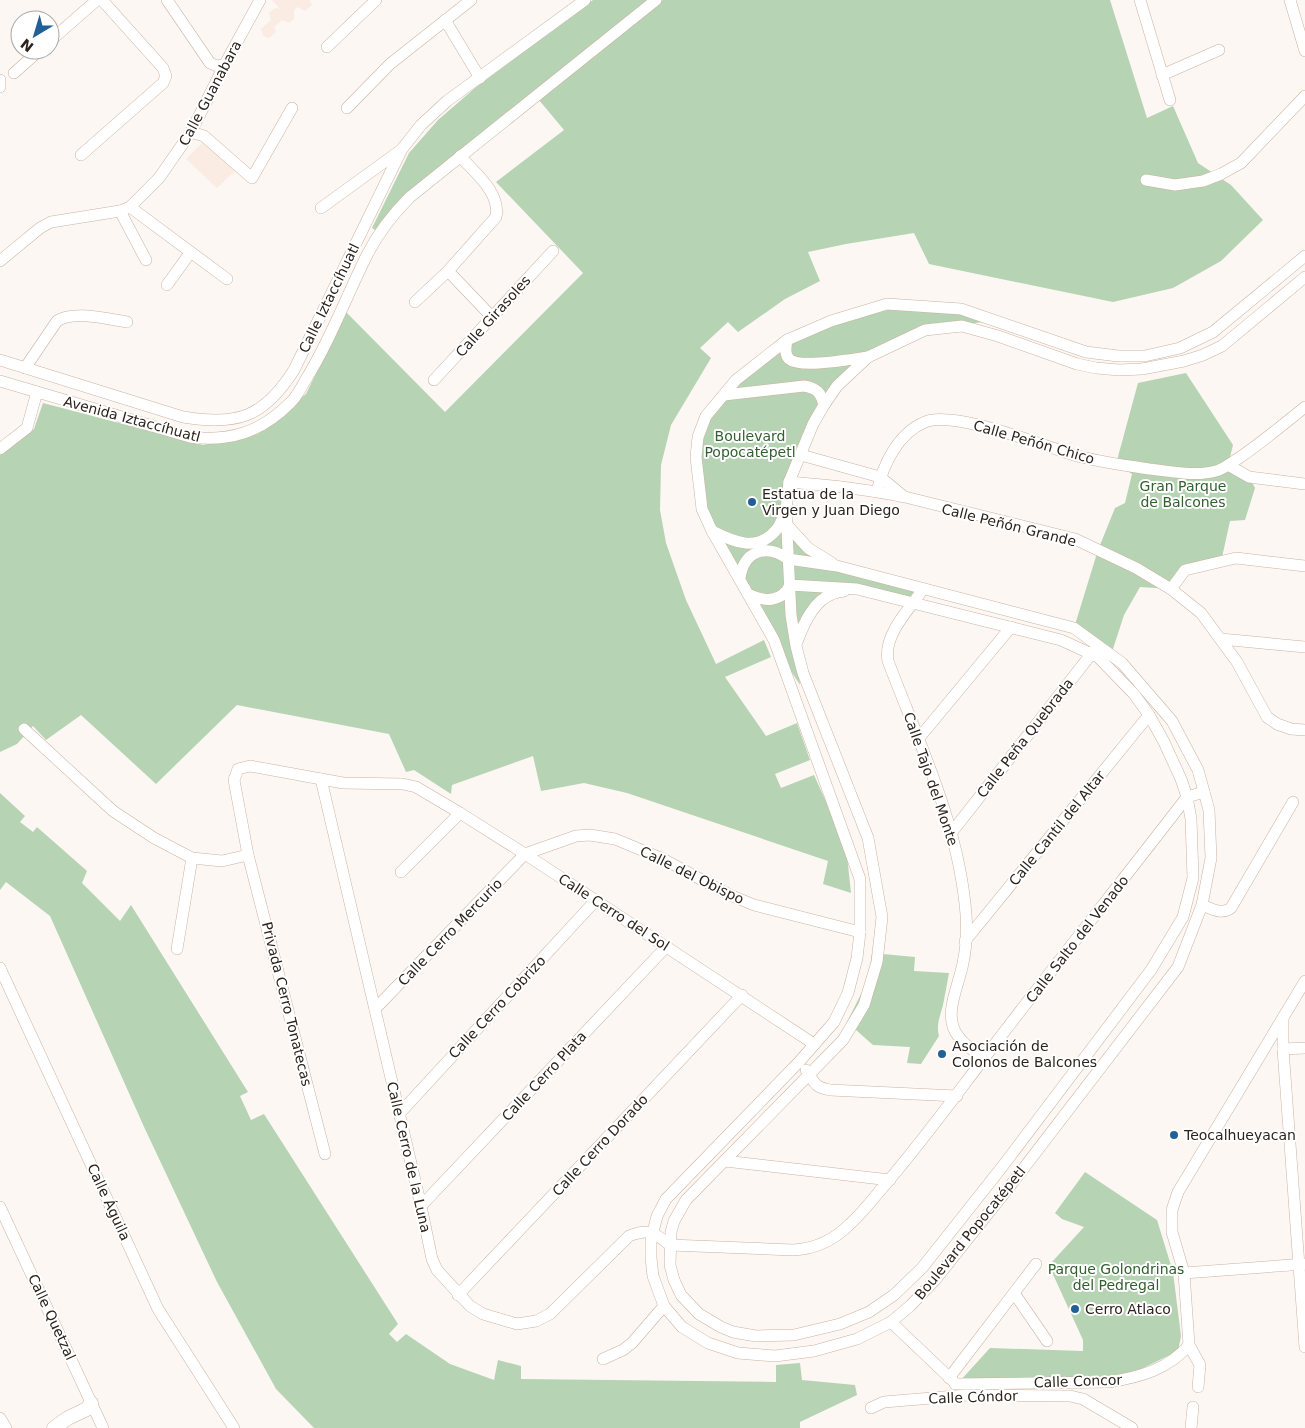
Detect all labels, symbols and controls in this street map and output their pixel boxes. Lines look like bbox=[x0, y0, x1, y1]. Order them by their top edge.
north arrow bbox=[10, 10, 60, 60]
text: N bbox=[17, 35, 37, 55]
street label: Calle Guanabara bbox=[176, 38, 244, 148]
street label: Calle Iztaccíhuatl bbox=[296, 241, 362, 355]
street label: Calle Girasoles bbox=[452, 272, 534, 360]
street label: Avenida Iztaccíhuatl bbox=[62, 393, 202, 445]
street label: Calle Peñón Chico bbox=[972, 417, 1096, 467]
park label: Boulevard Popocatépetl bbox=[704, 428, 796, 460]
park label: Gran Parque de Balcones bbox=[1140, 478, 1226, 510]
place label: Estatua de la Virgen y Juan Diego bbox=[762, 486, 900, 518]
marker: Estatua de la Virgen y Juan Diego bbox=[746, 496, 758, 508]
street label: Calle Peñón Grande bbox=[940, 501, 1078, 549]
street label: Calle Peña Quebrada bbox=[973, 675, 1077, 801]
street label: Calle Tajo del Monte bbox=[901, 710, 961, 848]
street label: Calle Cantil del Altar bbox=[1006, 767, 1108, 889]
street label: Calle del Obispo bbox=[637, 843, 747, 907]
street label: Calle Cerro del Sol bbox=[556, 870, 672, 954]
street label: Calle Salto del Venado bbox=[1022, 872, 1132, 1006]
street label: Calle Cerro Mercurio bbox=[395, 875, 505, 989]
street label: Privada Cerro Tonatecas bbox=[259, 920, 315, 1088]
street label: Calle Cerro Cobrizo bbox=[445, 952, 549, 1062]
street label: Calle Cerro Plata bbox=[498, 1028, 590, 1124]
place label: Asociación de Colonos de Balcones bbox=[952, 1038, 1097, 1070]
marker: Asociación de Colonos de Balcones bbox=[936, 1048, 948, 1060]
street label: Calle Cerro de la Luna bbox=[384, 1080, 434, 1234]
street label: Calle Cerro Dorado bbox=[549, 1091, 651, 1199]
place label: Teocalhueyacan bbox=[1183, 1127, 1296, 1143]
marker: Teocalhueyacan bbox=[1168, 1129, 1180, 1141]
street label: Calle Águila bbox=[84, 1161, 134, 1243]
street label: Boulevard Popocatépetl bbox=[911, 1163, 1029, 1303]
park label: Parque Golondrinas del Pedregal bbox=[1048, 1261, 1184, 1293]
street label: Calle Quetzal bbox=[25, 1271, 79, 1363]
place label: Cerro Atlaco bbox=[1085, 1301, 1171, 1317]
marker: Cerro Atlaco bbox=[1069, 1303, 1081, 1315]
street label: Calle Concor bbox=[1034, 1371, 1123, 1391]
street label: Calle Cóndor bbox=[928, 1387, 1018, 1407]

